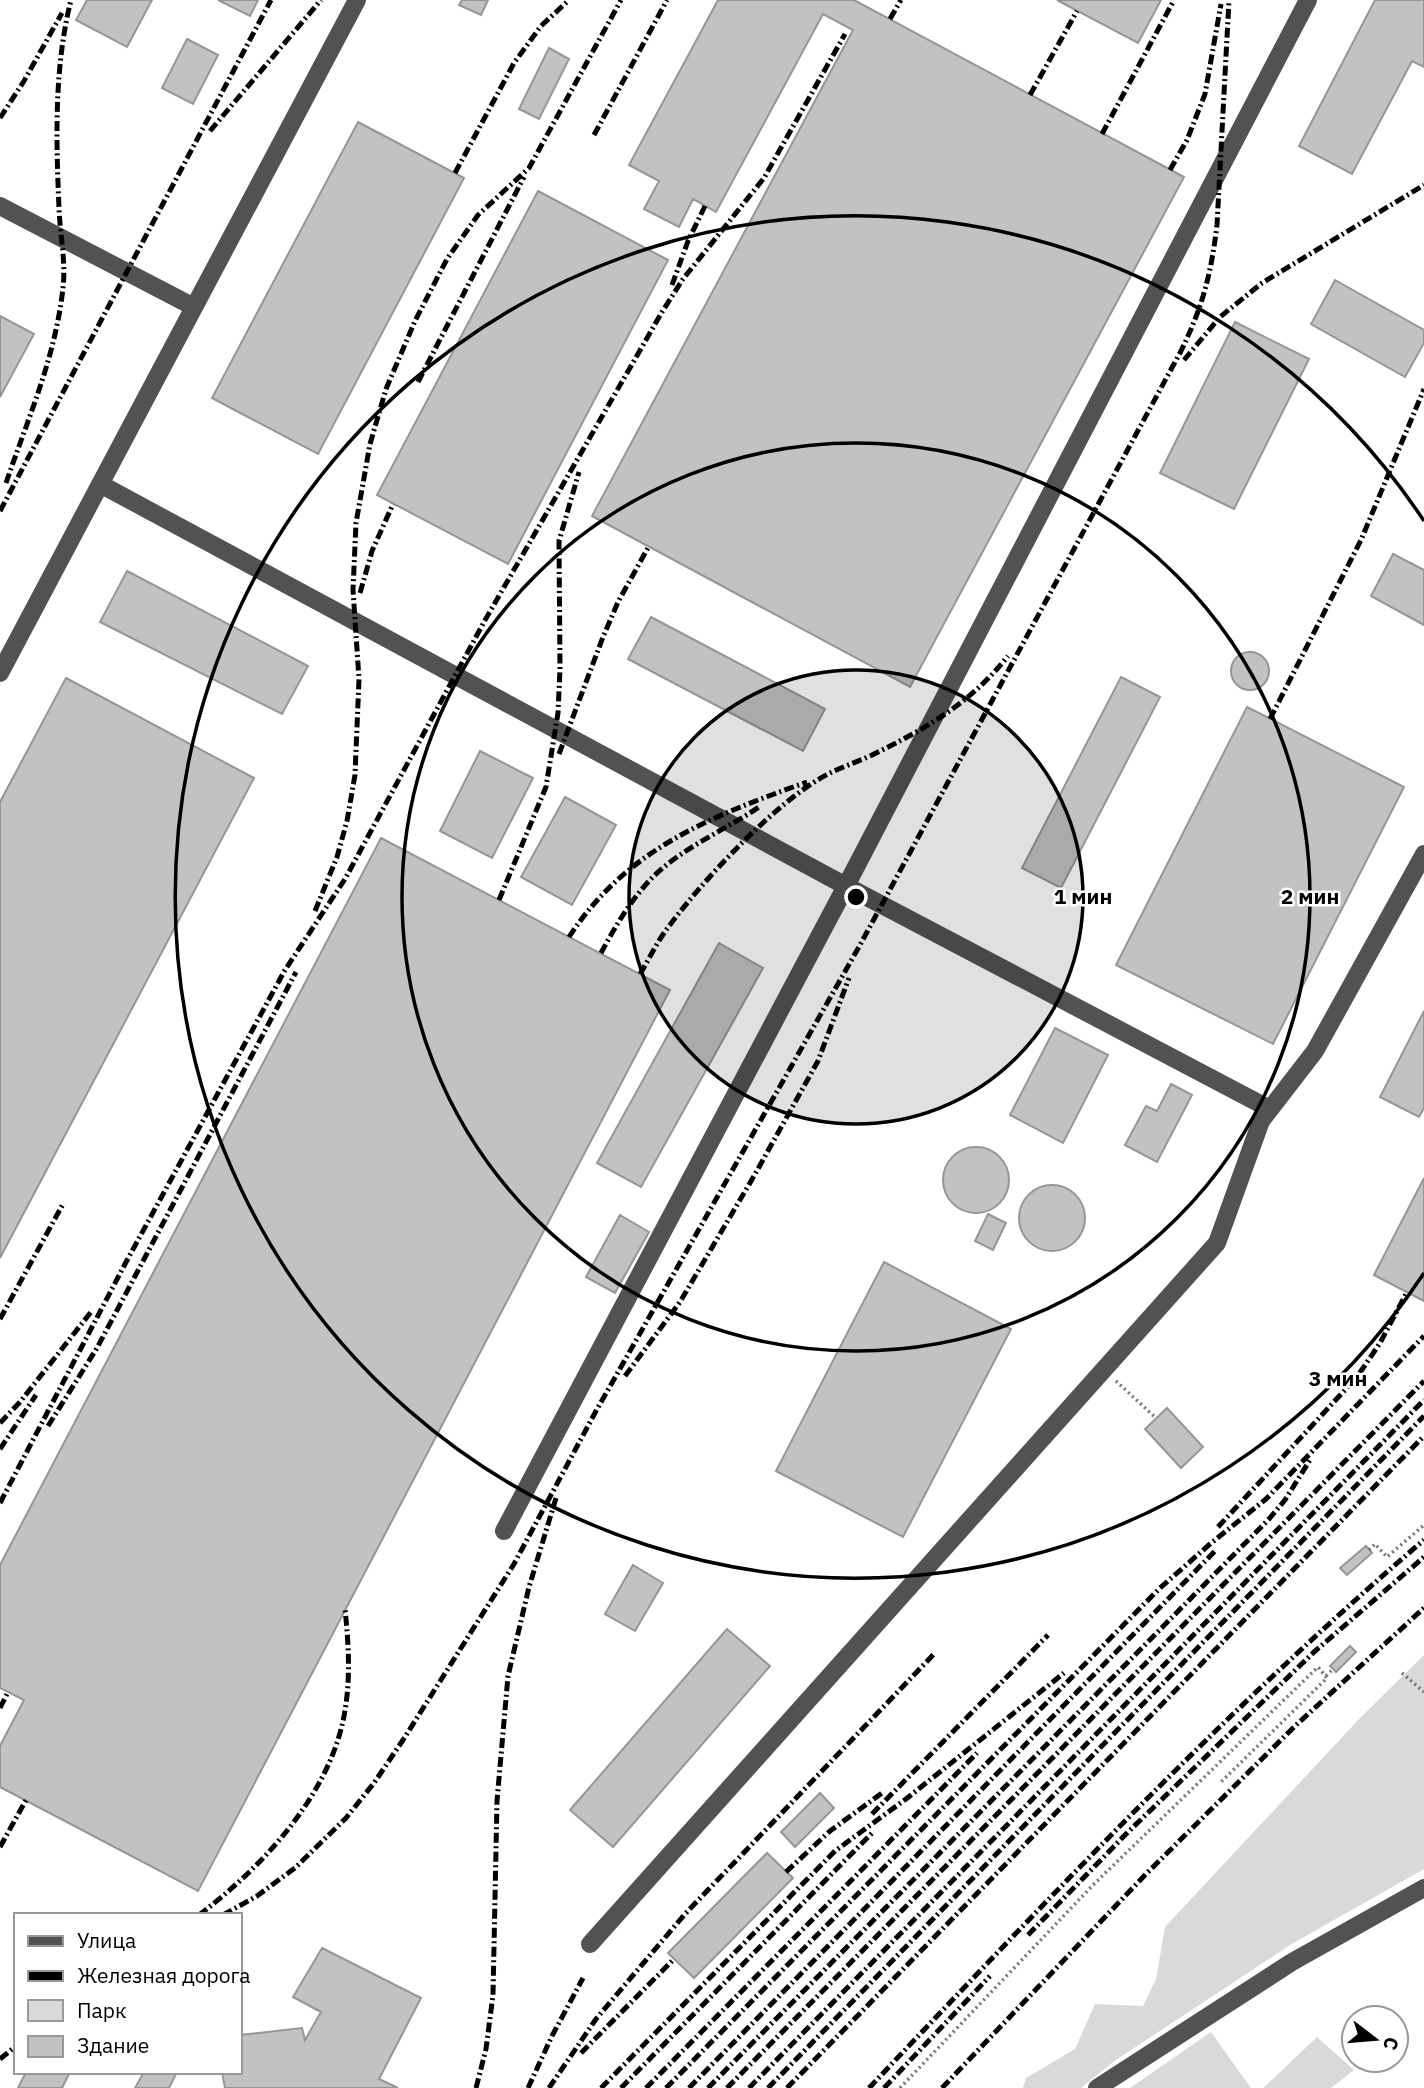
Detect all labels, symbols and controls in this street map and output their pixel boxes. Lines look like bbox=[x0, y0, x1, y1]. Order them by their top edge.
text: 1 мин bbox=[1054, 882, 1112, 910]
text: 2 мин bbox=[1281, 882, 1339, 910]
centre of rings bbox=[844, 885, 868, 909]
text: 3 мин bbox=[1309, 1364, 1367, 1392]
legend bbox=[14, 1913, 242, 2074]
text: Улица bbox=[77, 1926, 136, 1954]
text: Железная дорога bbox=[77, 1961, 250, 1989]
text: Парк bbox=[77, 1996, 127, 2024]
north arrow bbox=[1340, 2004, 1410, 2074]
text: Здание bbox=[77, 2031, 149, 2059]
text: С bbox=[1378, 2034, 1405, 2053]

